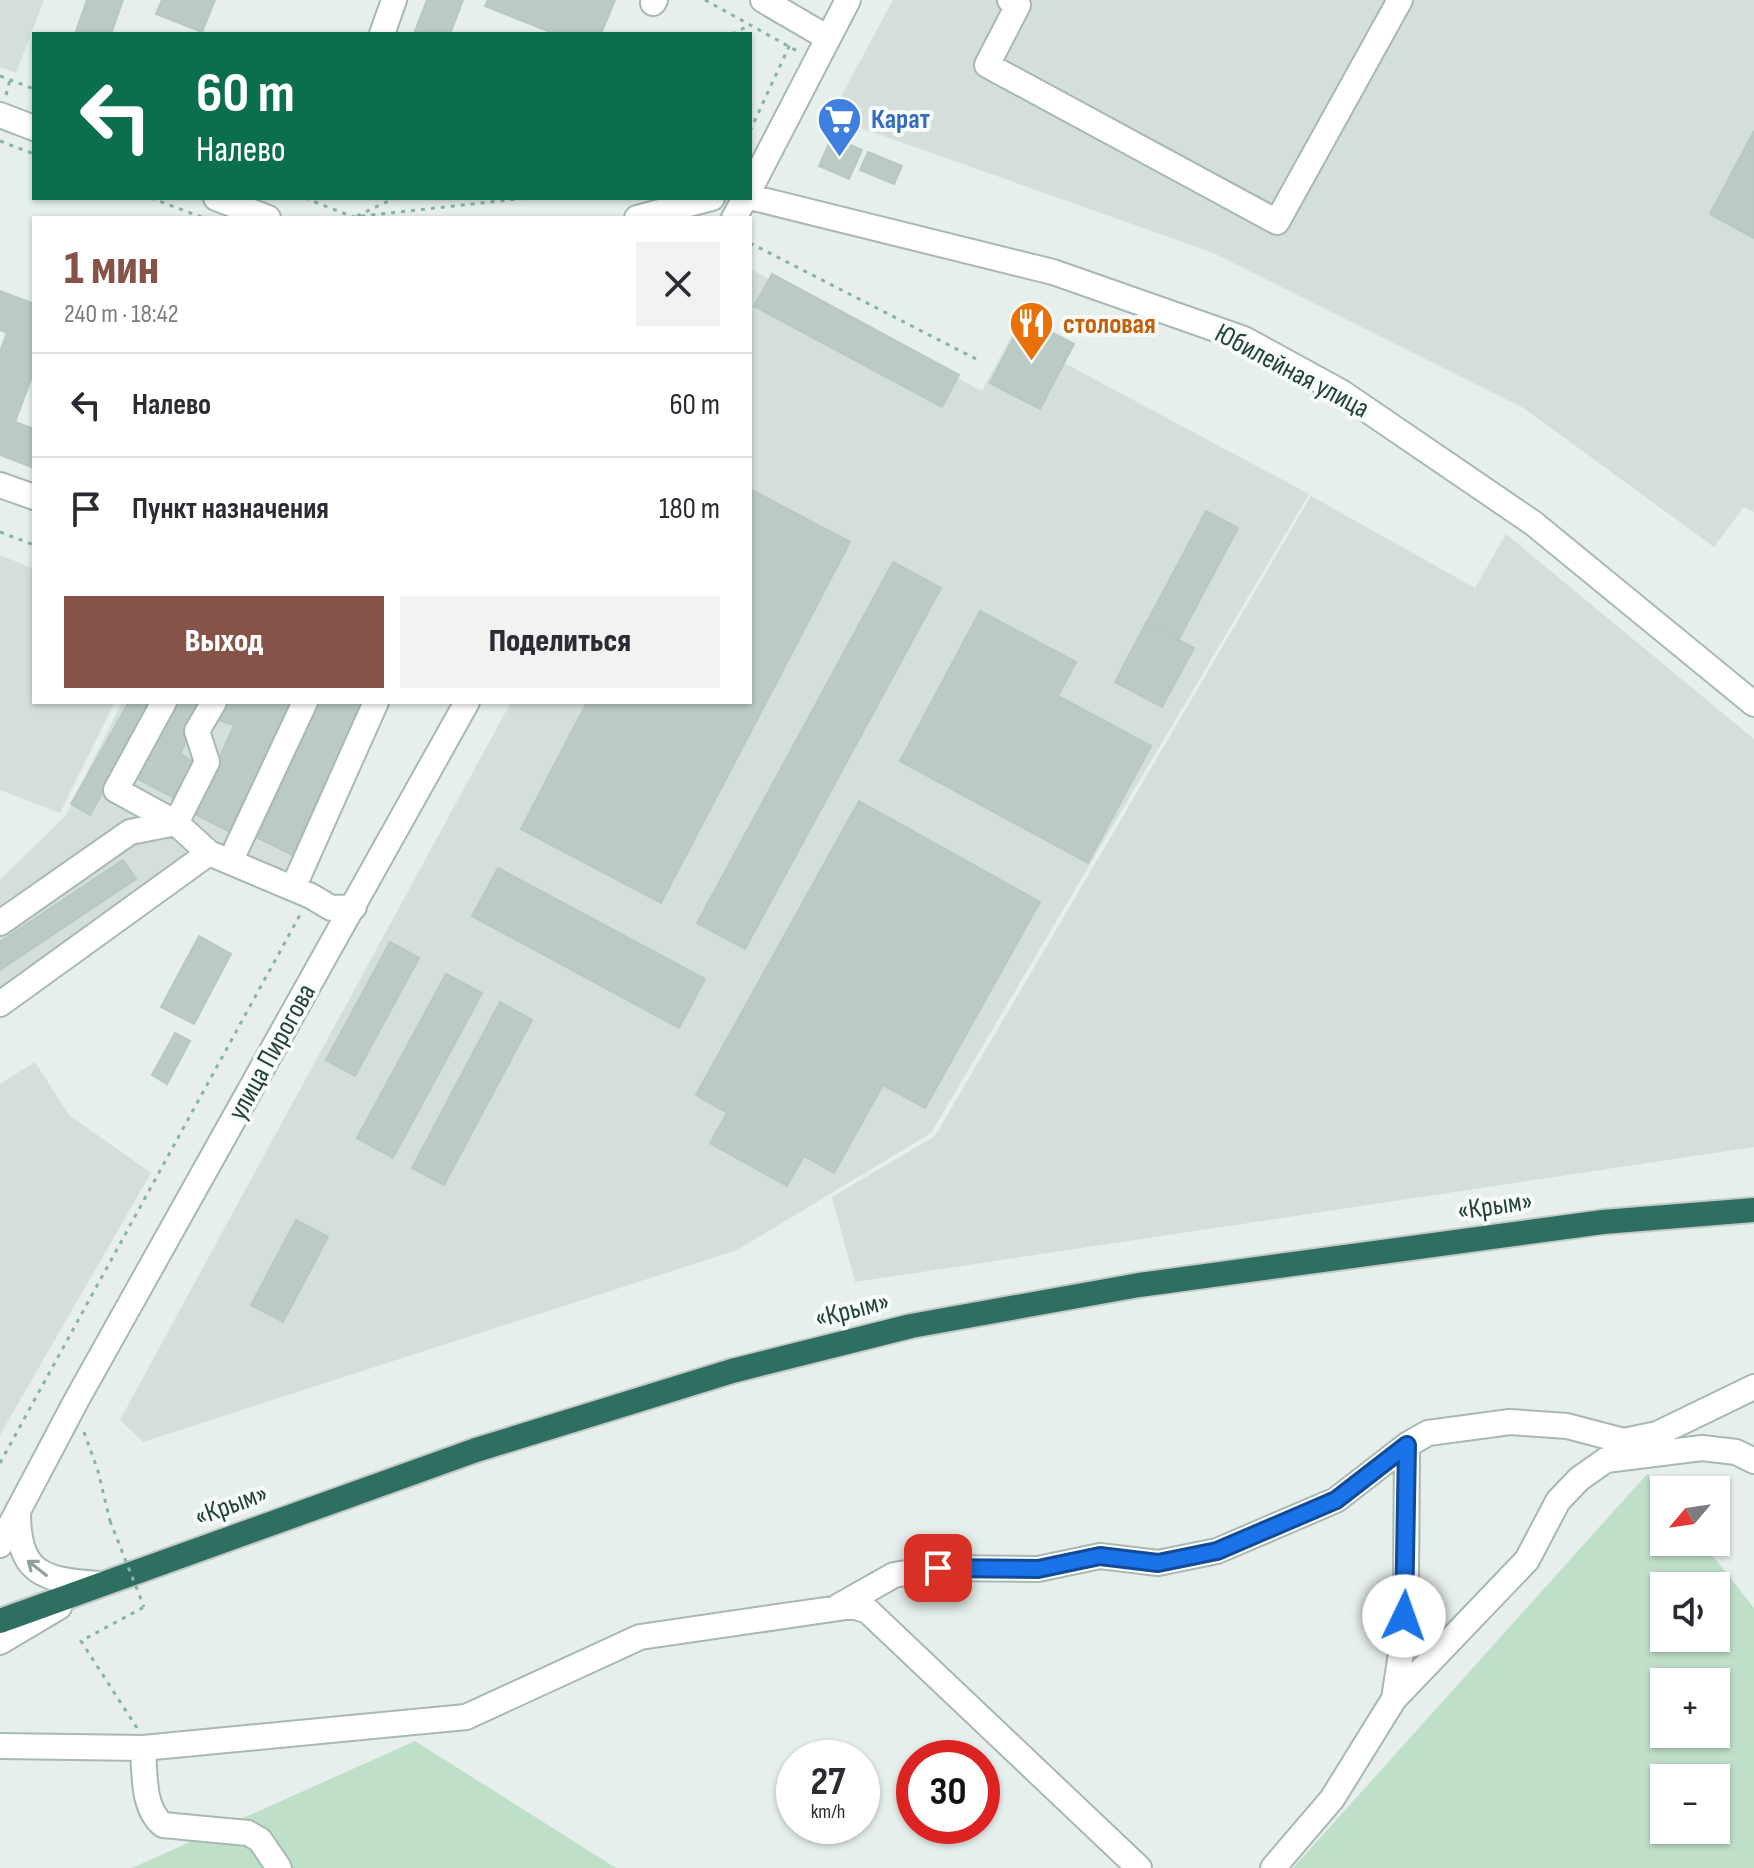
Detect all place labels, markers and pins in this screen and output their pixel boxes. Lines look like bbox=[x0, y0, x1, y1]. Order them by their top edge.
supermarket icon: Карат bbox=[816, 95, 864, 158]
place label: Карат bbox=[871, 103, 930, 136]
restaurant icon: столовая bbox=[1008, 300, 1056, 363]
place label: столовая bbox=[1063, 308, 1156, 341]
pin bbox=[904, 1534, 972, 1602]

